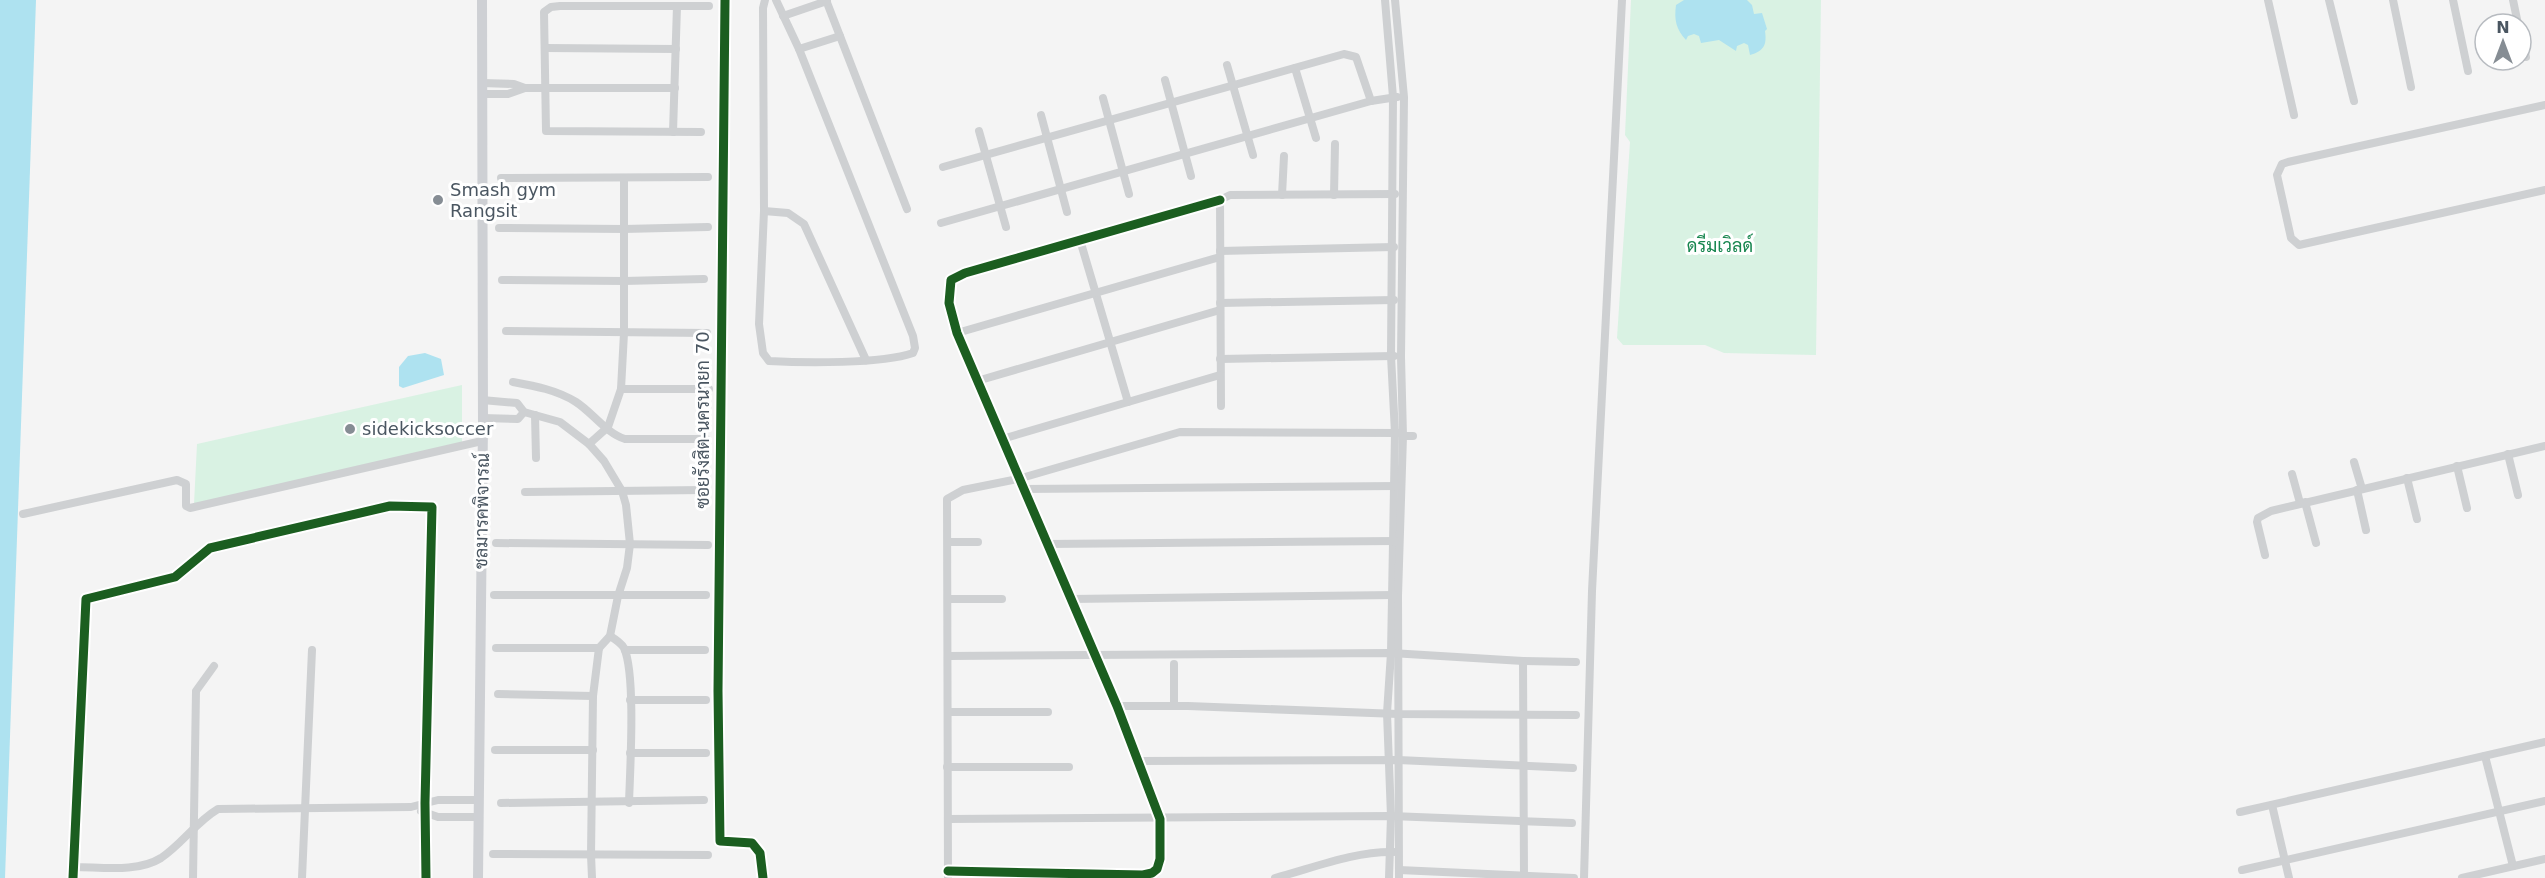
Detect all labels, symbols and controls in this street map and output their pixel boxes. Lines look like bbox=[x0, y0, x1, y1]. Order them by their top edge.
north arrow bbox=[2473, 12, 2533, 72]
text: N bbox=[2496, 18, 2510, 37]
place label: Smash gym Rangsit bbox=[450, 179, 556, 221]
marker: Smash gym Rangsit bbox=[431, 193, 445, 207]
park label: ดรีมเวิลด์ bbox=[1687, 233, 1753, 256]
street label: ซอยรังสิต-นครนายก 70 bbox=[692, 331, 713, 509]
place label: sidekicksoccer bbox=[362, 418, 494, 439]
marker: sidekicksoccer bbox=[343, 422, 357, 436]
street label: ชลมารคพิจารณ์ bbox=[468, 453, 493, 569]

